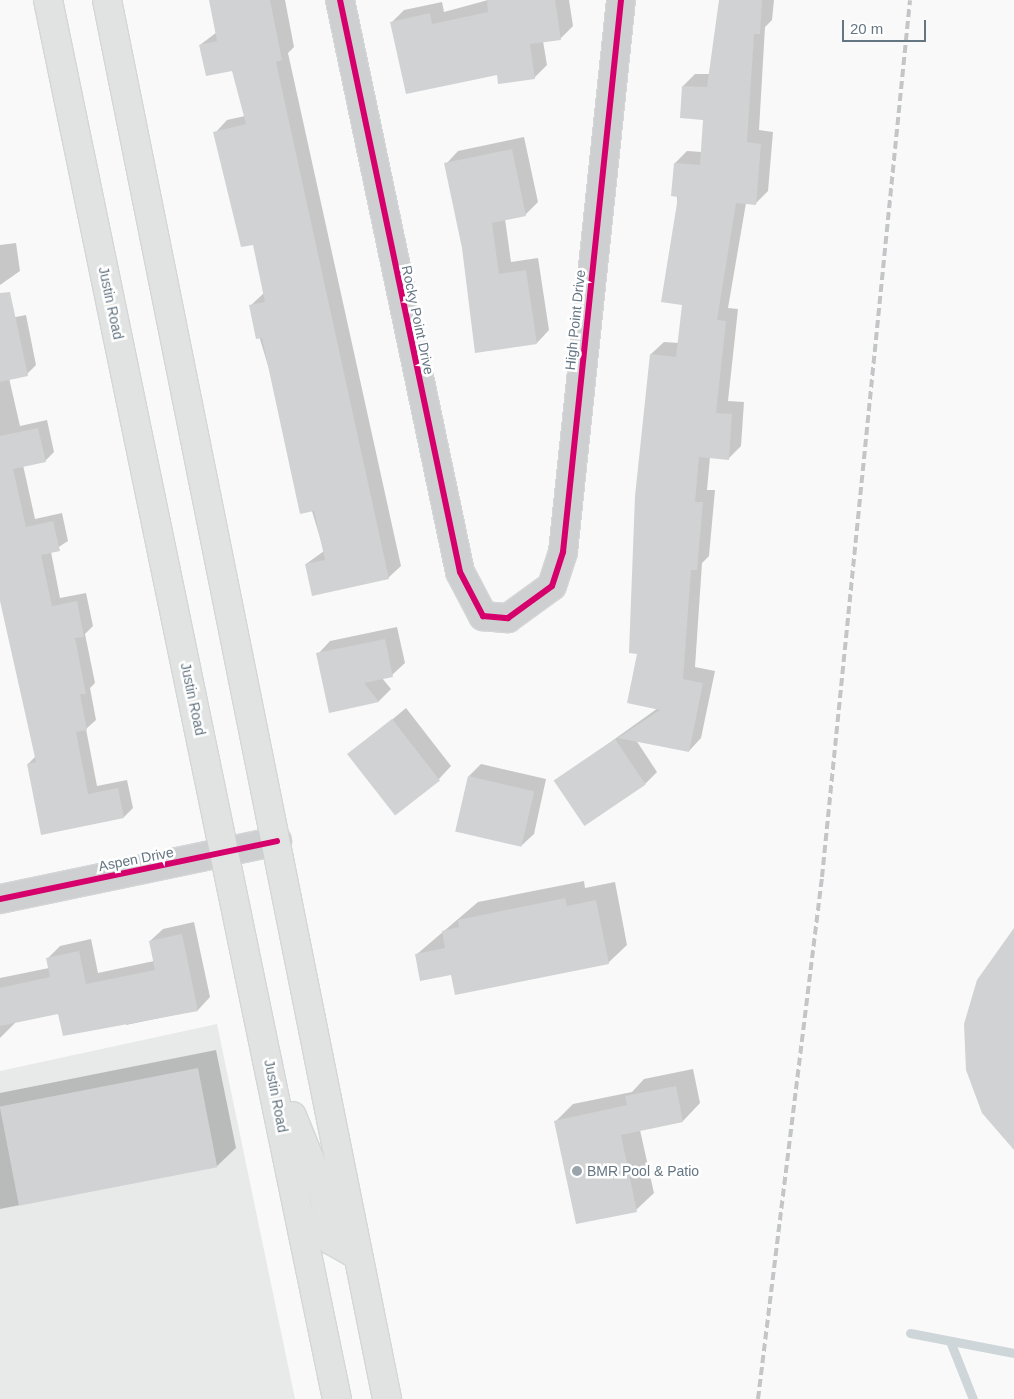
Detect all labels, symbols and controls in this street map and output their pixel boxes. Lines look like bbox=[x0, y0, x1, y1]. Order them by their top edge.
scale bar bbox=[844, 10, 928, 42]
text: 20 m bbox=[850, 20, 883, 37]
street label: Rocky Point Drive bbox=[398, 264, 438, 376]
street label: Justin Road bbox=[95, 265, 127, 341]
street label: High Point Drive bbox=[561, 269, 589, 371]
street label: Justin Road bbox=[177, 661, 209, 737]
street label: Aspen Drive bbox=[97, 843, 175, 875]
street label: Justin Road bbox=[261, 1058, 291, 1134]
place label: BMR Pool & Patio bbox=[587, 1163, 699, 1179]
marker: BMR Pool & Patio bbox=[571, 1165, 583, 1177]

